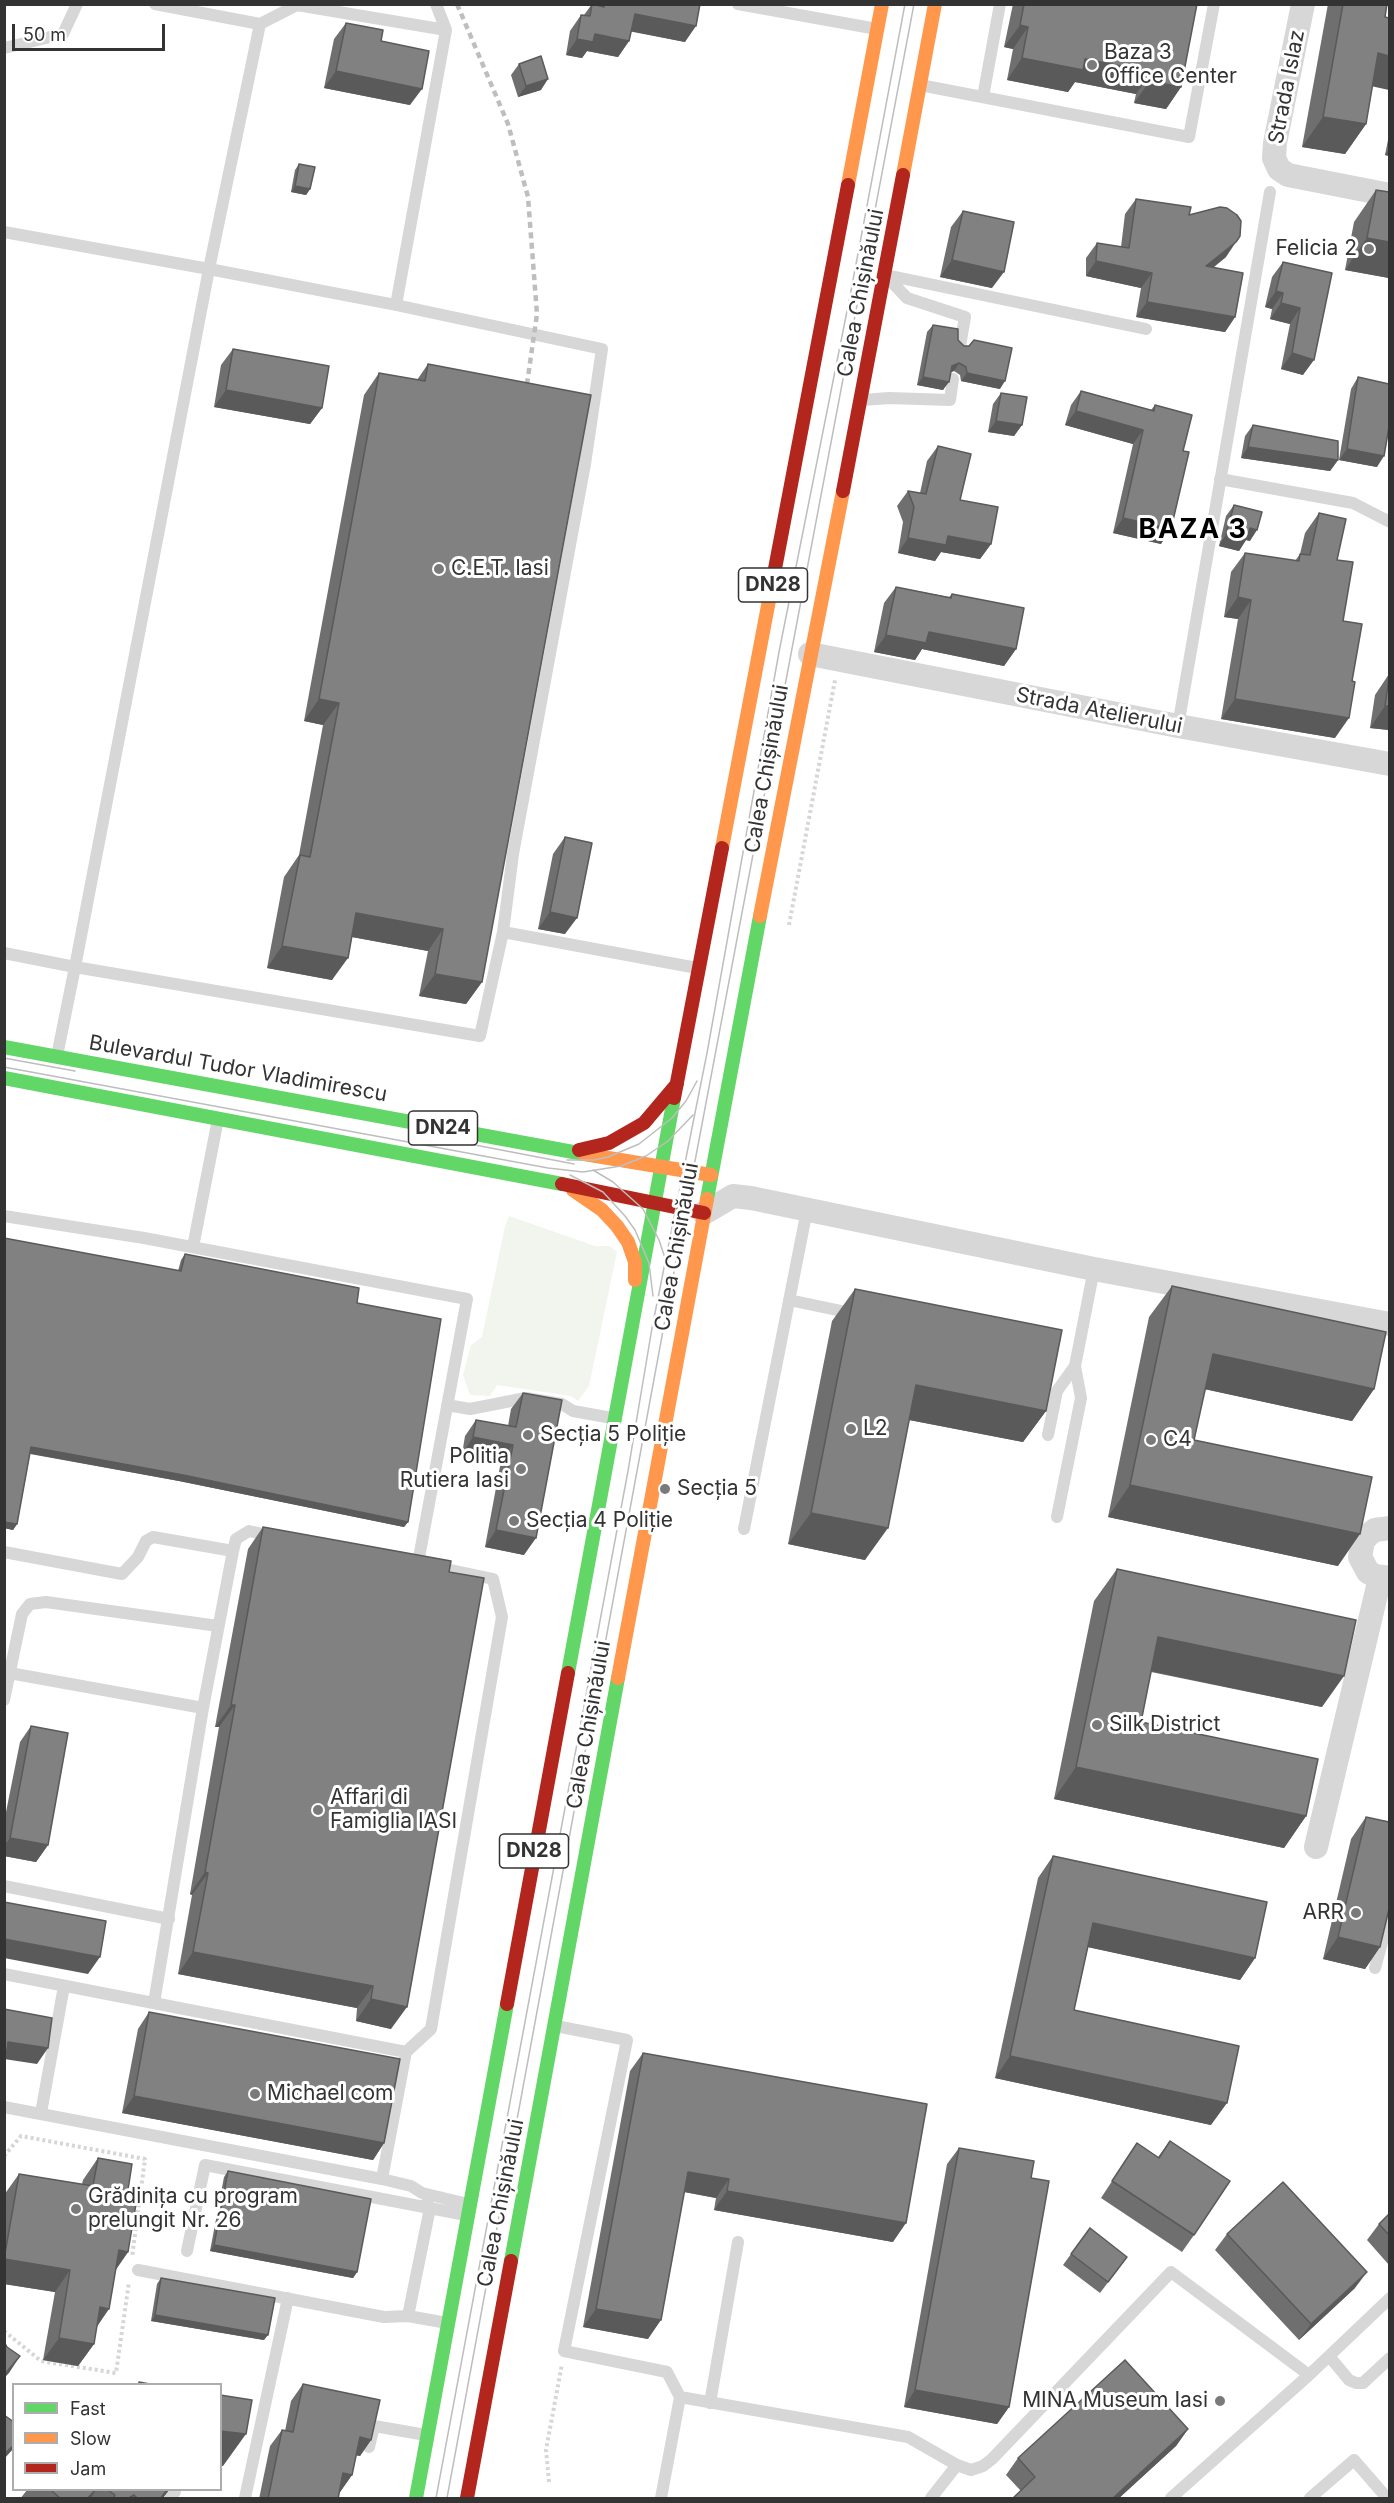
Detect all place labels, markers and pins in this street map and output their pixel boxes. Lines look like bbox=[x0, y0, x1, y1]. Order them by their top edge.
place label: Baza 3 Office Center bbox=[1104, 40, 1237, 90]
marker: Baza 3 Office Center bbox=[1085, 58, 1099, 72]
place label: Felicia 2 bbox=[1275, 236, 1357, 262]
marker: Felicia 2 bbox=[1362, 242, 1376, 256]
place label: C.E.T. Iasi bbox=[451, 556, 549, 582]
marker: C.E.T. Iasi bbox=[432, 562, 446, 576]
place label: L2 bbox=[863, 1416, 888, 1442]
place label: Secția 5 Poliție bbox=[540, 1422, 686, 1448]
marker: L2 bbox=[844, 1422, 858, 1436]
place label: C4 bbox=[1163, 1427, 1192, 1453]
marker: Secția 5 Poliție bbox=[521, 1428, 535, 1442]
marker: C4 bbox=[1144, 1433, 1158, 1447]
place label: Politia Rutiera Iasi bbox=[400, 1444, 509, 1494]
marker: Politia Rutiera Iasi bbox=[514, 1462, 528, 1476]
place label: Secția 5 bbox=[677, 1476, 757, 1502]
marker: Secția 5 bbox=[658, 1482, 672, 1496]
place label: Secția 4 Poliție bbox=[526, 1508, 673, 1534]
marker: Secția 4 Poliție bbox=[507, 1514, 521, 1528]
place label: Silk District bbox=[1109, 1712, 1220, 1738]
marker: Silk District bbox=[1090, 1718, 1104, 1732]
place label: Affari di Famiglia IASI bbox=[330, 1785, 457, 1835]
marker: Affari di Famiglia IASI bbox=[311, 1803, 325, 1817]
place label: ARR bbox=[1302, 1900, 1344, 1926]
marker: ARR bbox=[1349, 1906, 1363, 1920]
place label: Michael com bbox=[267, 2081, 393, 2107]
marker: Michael com bbox=[248, 2087, 262, 2101]
place label: Grădinița cu program prelungit Nr. 26 bbox=[88, 2184, 298, 2234]
marker: Grădinița cu program prelungit Nr. 26 bbox=[69, 2202, 83, 2216]
place label: MINA Museum Iasi bbox=[1022, 2388, 1208, 2414]
marker: MINA Museum Iasi bbox=[1213, 2394, 1227, 2408]

